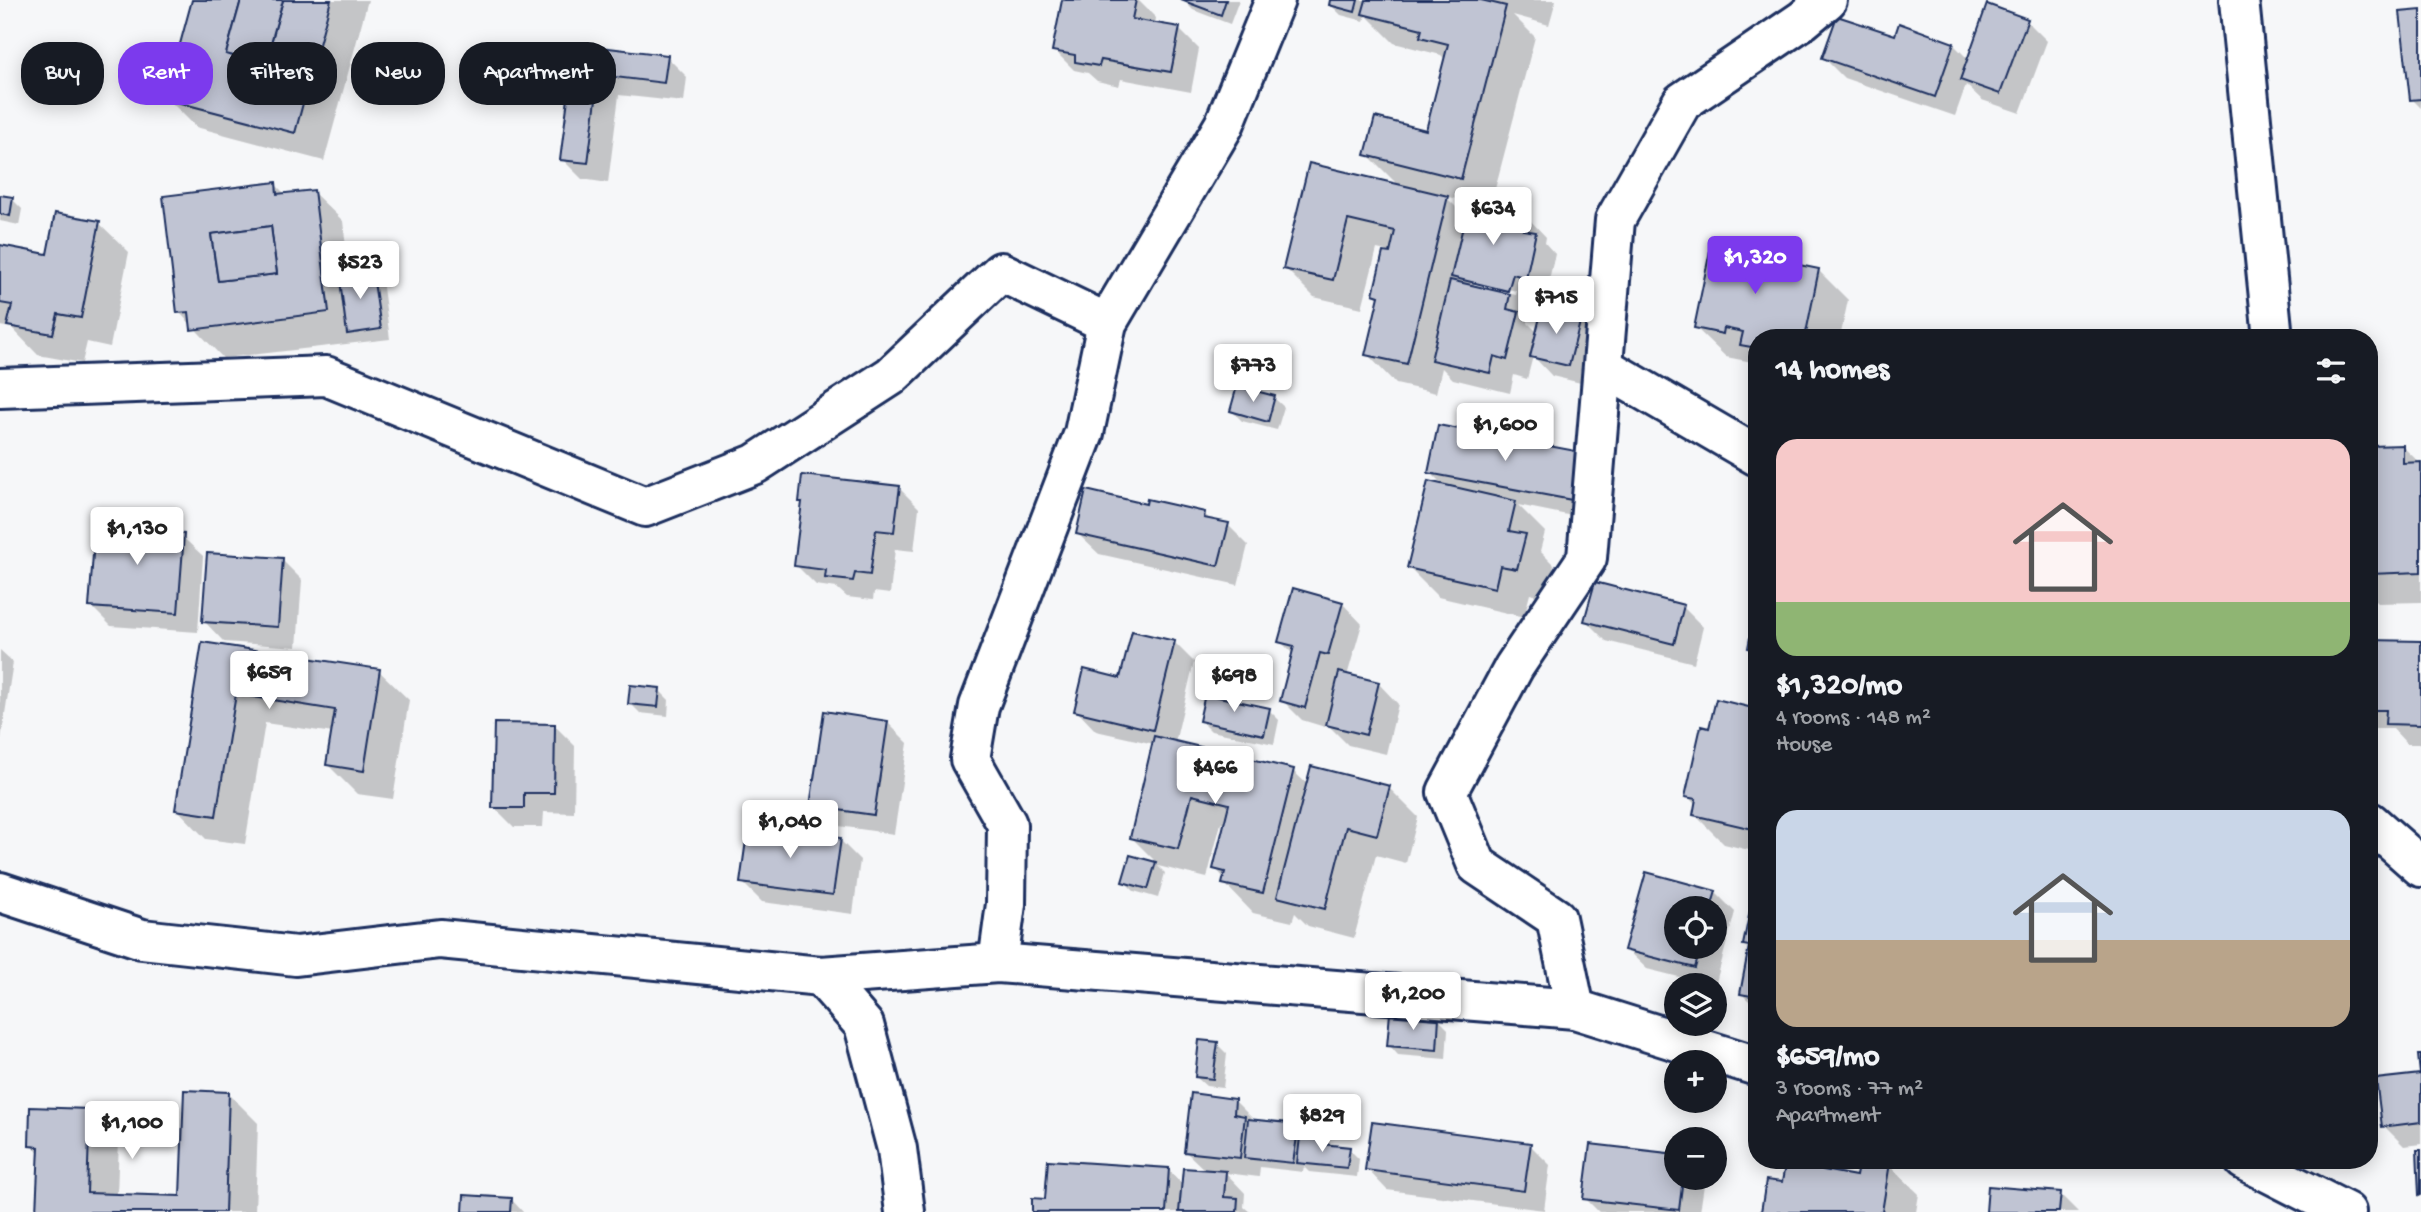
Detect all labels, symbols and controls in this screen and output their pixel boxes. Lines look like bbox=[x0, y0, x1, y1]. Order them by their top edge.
chip: Buy bbox=[21, 42, 104, 105]
chip: Rent bbox=[118, 42, 213, 105]
chip: Filters bbox=[227, 42, 337, 105]
chip: New bbox=[351, 42, 445, 105]
chip: Apartment bbox=[459, 42, 616, 105]
pin: $634 bbox=[1452, 188, 1534, 247]
text: $634 bbox=[1471, 196, 1515, 223]
pin: $1,320 bbox=[1698, 236, 1812, 296]
pin: $523 bbox=[319, 242, 401, 301]
text: $1,320 bbox=[1723, 245, 1787, 272]
text: $523 bbox=[337, 250, 383, 277]
pin: $715 bbox=[1515, 276, 1597, 336]
text: $715 bbox=[1534, 285, 1578, 312]
pin: $773 bbox=[1212, 344, 1294, 404]
icon: filters bbox=[2312, 352, 2350, 390]
text: $773 bbox=[1230, 353, 1276, 380]
text: 14 homes bbox=[1776, 354, 1889, 389]
pin: $1,600 bbox=[1448, 404, 1562, 463]
text: $1,600 bbox=[1473, 412, 1537, 439]
icon: home bbox=[2000, 484, 2126, 610]
pin: $1,130 bbox=[80, 508, 194, 567]
text: $1,130 bbox=[106, 516, 168, 543]
pin: $659 bbox=[228, 652, 310, 711]
pin: $698 bbox=[1193, 654, 1275, 714]
text: $659 bbox=[246, 660, 292, 687]
text: $698 bbox=[1211, 663, 1257, 690]
text: $1,320/mo bbox=[1776, 670, 1902, 705]
text: 4 rooms · 148 m² bbox=[1776, 705, 1931, 732]
text: House bbox=[1776, 732, 1832, 759]
pin: $466 bbox=[1174, 746, 1256, 806]
text: $466 bbox=[1193, 755, 1237, 782]
pin: $1,040 bbox=[733, 800, 847, 860]
text: $1,040 bbox=[758, 809, 822, 836]
icon: home bbox=[2000, 855, 2126, 981]
map controls bbox=[1664, 896, 1727, 1190]
button: locate bbox=[1664, 896, 1727, 959]
pin: $1,200 bbox=[1356, 972, 1470, 1032]
button: layers bbox=[1664, 973, 1727, 1036]
text: $1,200 bbox=[1381, 981, 1445, 1008]
text: $659/mo bbox=[1776, 1041, 1880, 1076]
button: + bbox=[1664, 1050, 1727, 1113]
text: 3 rooms · 77 m² bbox=[1776, 1076, 1923, 1103]
pin: $829 bbox=[1281, 1094, 1363, 1154]
pin: $1,100 bbox=[75, 1102, 189, 1161]
text: $829 bbox=[1299, 1103, 1345, 1130]
text: Apartment bbox=[1776, 1103, 1880, 1130]
text: $1,100 bbox=[101, 1110, 163, 1137]
button: − bbox=[1664, 1127, 1727, 1190]

